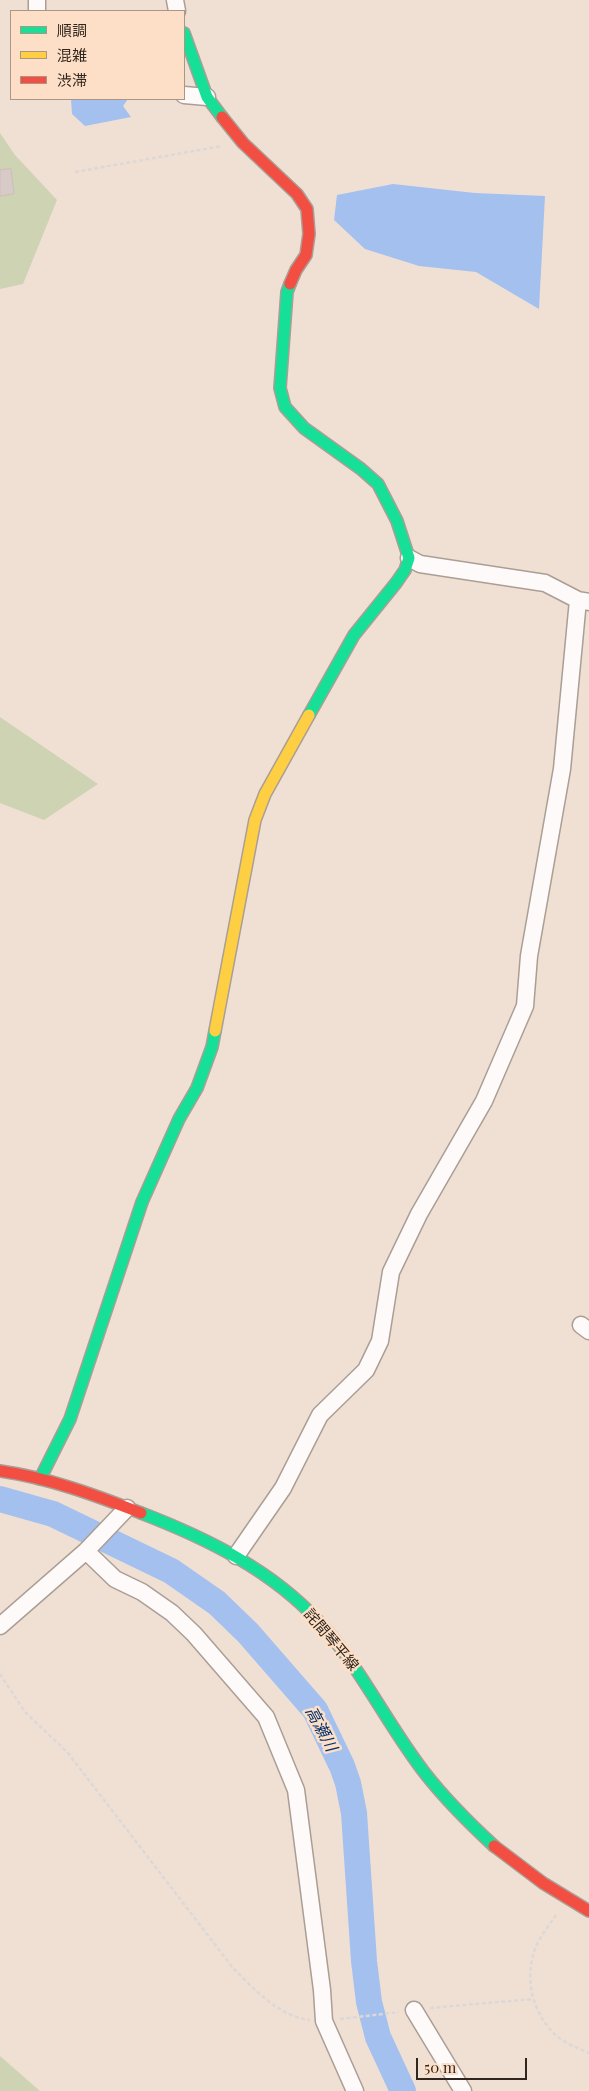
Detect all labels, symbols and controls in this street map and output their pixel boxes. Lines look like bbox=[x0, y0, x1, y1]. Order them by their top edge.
legend bbox=[10, 10, 185, 100]
text: 順調 bbox=[57, 20, 87, 40]
text: 混雑 bbox=[57, 45, 87, 65]
text: 渋滞 bbox=[57, 70, 87, 90]
street label: 詫間琴平線 bbox=[300, 1605, 362, 1675]
water label: 高瀬川 bbox=[301, 1703, 341, 1755]
scale bar bbox=[419, 2048, 530, 2080]
text: 50 m bbox=[424, 2057, 456, 2077]

